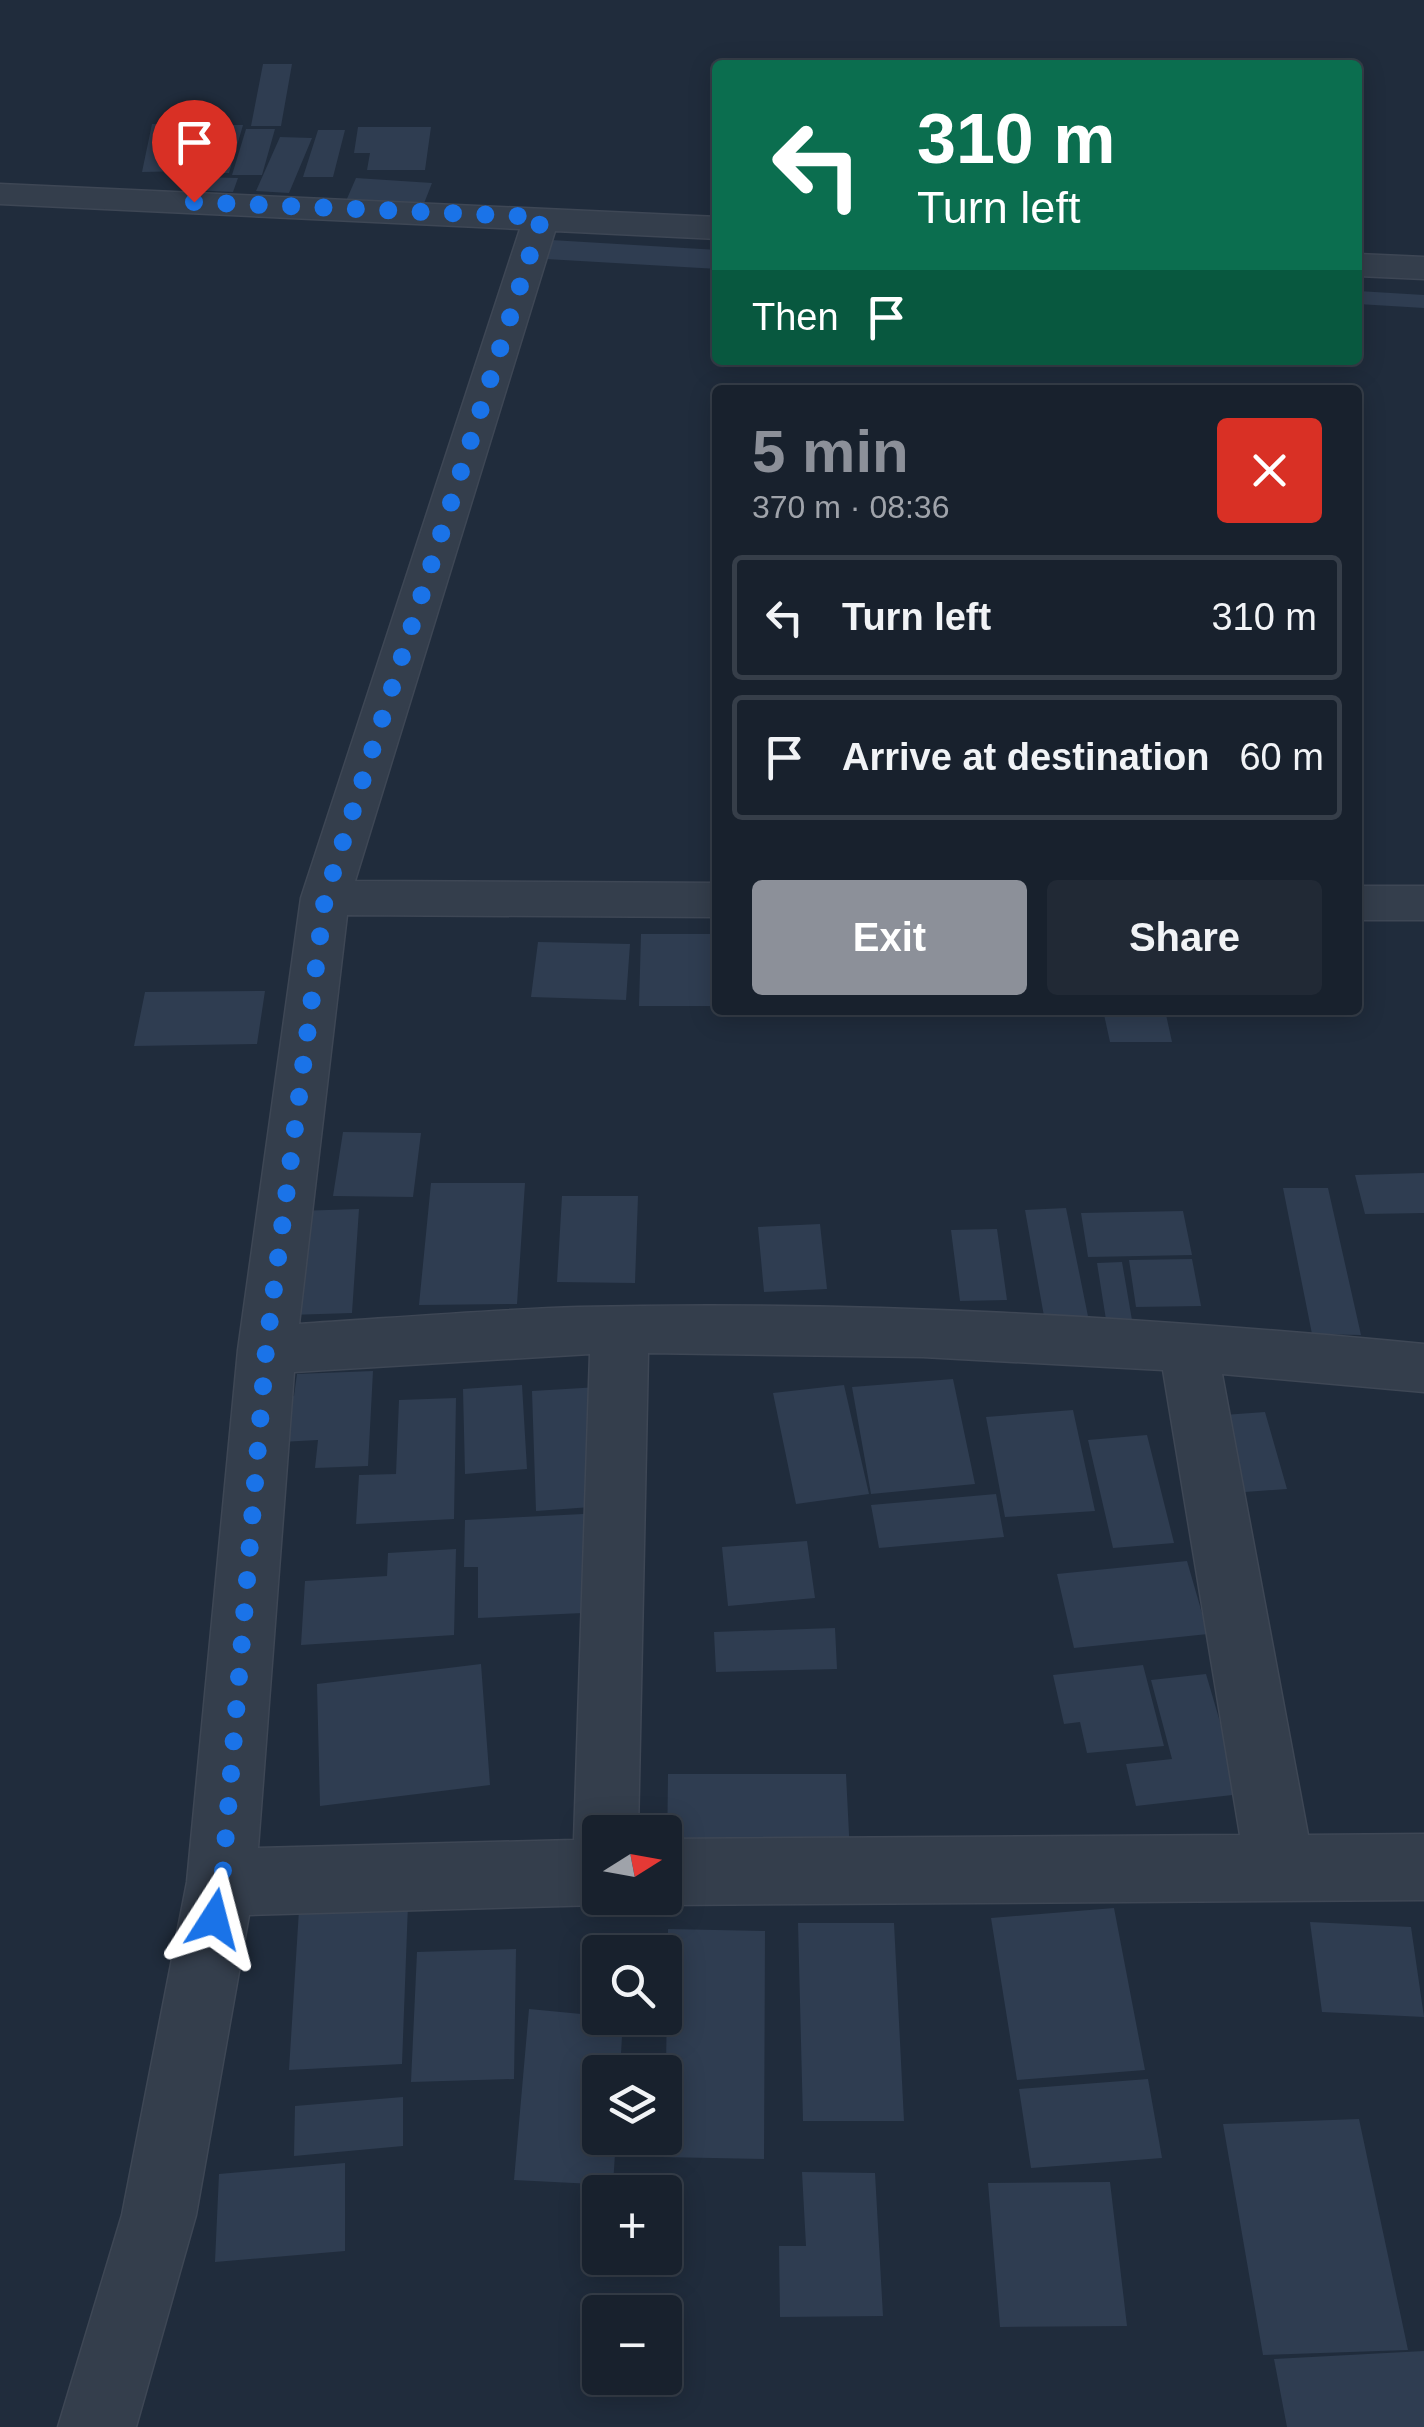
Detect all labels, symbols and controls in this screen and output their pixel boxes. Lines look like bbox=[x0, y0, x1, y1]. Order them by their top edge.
pin bbox=[152, 100, 237, 203]
icon: left bbox=[752, 100, 882, 230]
text: 310 m bbox=[917, 100, 1115, 178]
icon: arrive bbox=[167, 115, 222, 170]
text: Turn left bbox=[917, 182, 1080, 233]
icon: arrive bbox=[859, 290, 914, 345]
text: Then bbox=[752, 296, 839, 338]
text: 5 min bbox=[752, 418, 909, 485]
button: close bbox=[1217, 418, 1322, 523]
text: 370 m · 08:36 bbox=[752, 489, 949, 525]
icon: left bbox=[757, 590, 812, 645]
text: Turn left bbox=[842, 596, 991, 638]
text: 310 m bbox=[1211, 596, 1317, 638]
icon: arrive bbox=[757, 730, 812, 785]
text: Arrive at destination bbox=[842, 736, 1209, 778]
text: 60 m bbox=[1239, 736, 1324, 778]
button: Exit bbox=[752, 880, 1027, 995]
button: Share bbox=[1047, 880, 1322, 995]
north arrow bbox=[582, 1815, 682, 1915]
map controls bbox=[582, 1815, 682, 2395]
position arrow bbox=[162, 1867, 266, 1971]
button: search bbox=[582, 1935, 682, 2035]
button: layers bbox=[582, 2055, 682, 2155]
button: + bbox=[582, 2175, 682, 2275]
button: − bbox=[582, 2295, 682, 2395]

